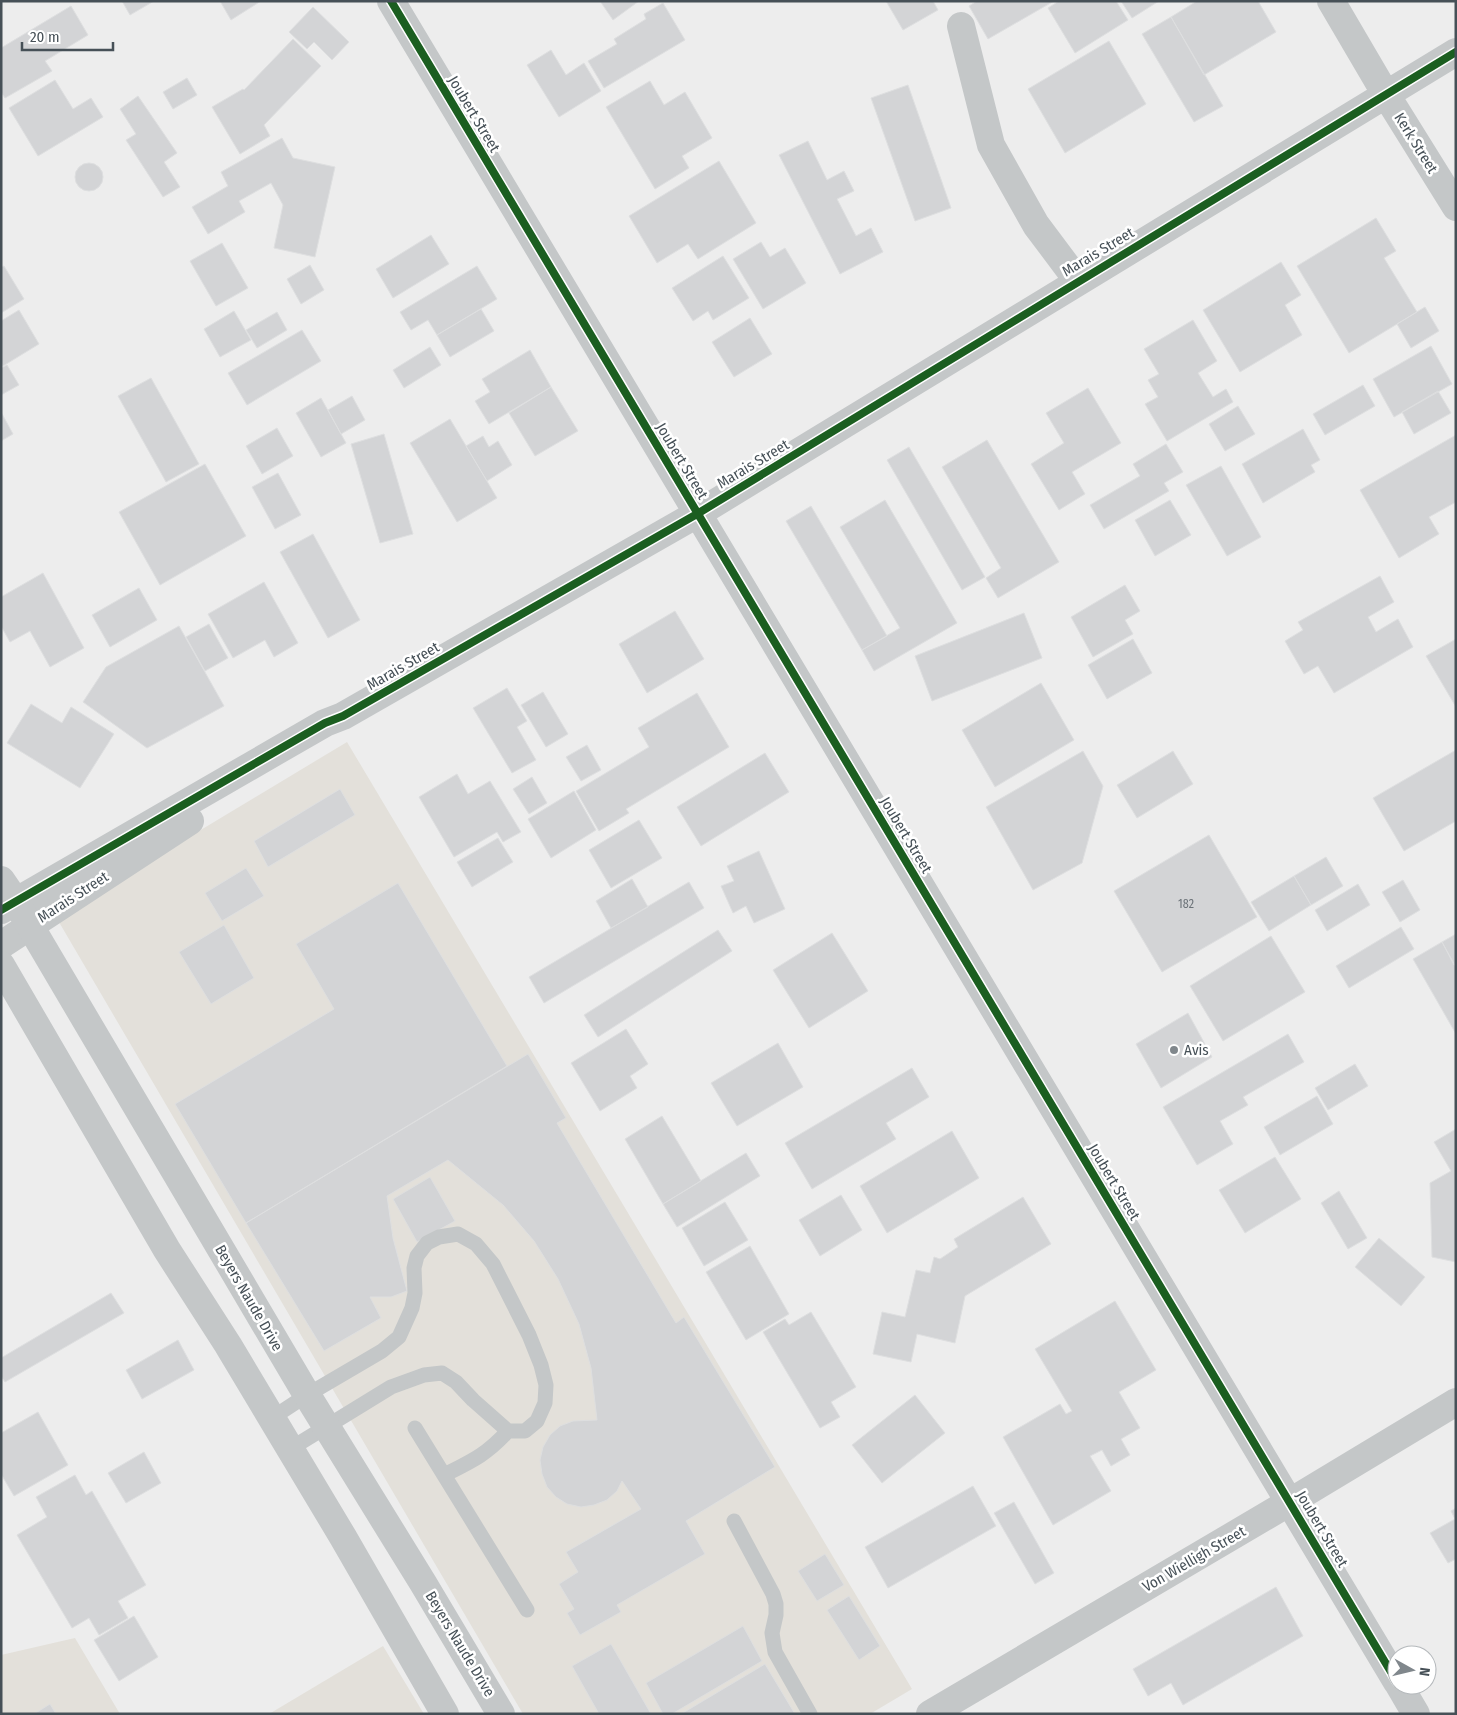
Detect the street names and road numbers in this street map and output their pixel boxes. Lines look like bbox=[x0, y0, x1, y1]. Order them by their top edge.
street label: Joubert Street bbox=[444, 73, 504, 155]
street label: Kerk Street bbox=[1390, 109, 1442, 177]
street label: Marais Street bbox=[1059, 223, 1137, 281]
street label: Joubert Street bbox=[652, 420, 712, 502]
street label: Marais Street bbox=[714, 435, 792, 493]
street label: Marais Street bbox=[364, 638, 443, 694]
street label: Joubert Street bbox=[876, 794, 936, 876]
street label: Marais Street bbox=[34, 867, 112, 927]
street label: Joubert Street bbox=[1084, 1141, 1144, 1223]
street label: Beyers Naude Drive bbox=[211, 1242, 287, 1354]
street label: Joubert Street bbox=[1292, 1488, 1352, 1570]
street label: Von Wielligh Street bbox=[1139, 1522, 1249, 1596]
street label: Beyers Naude Drive bbox=[421, 1588, 499, 1700]

